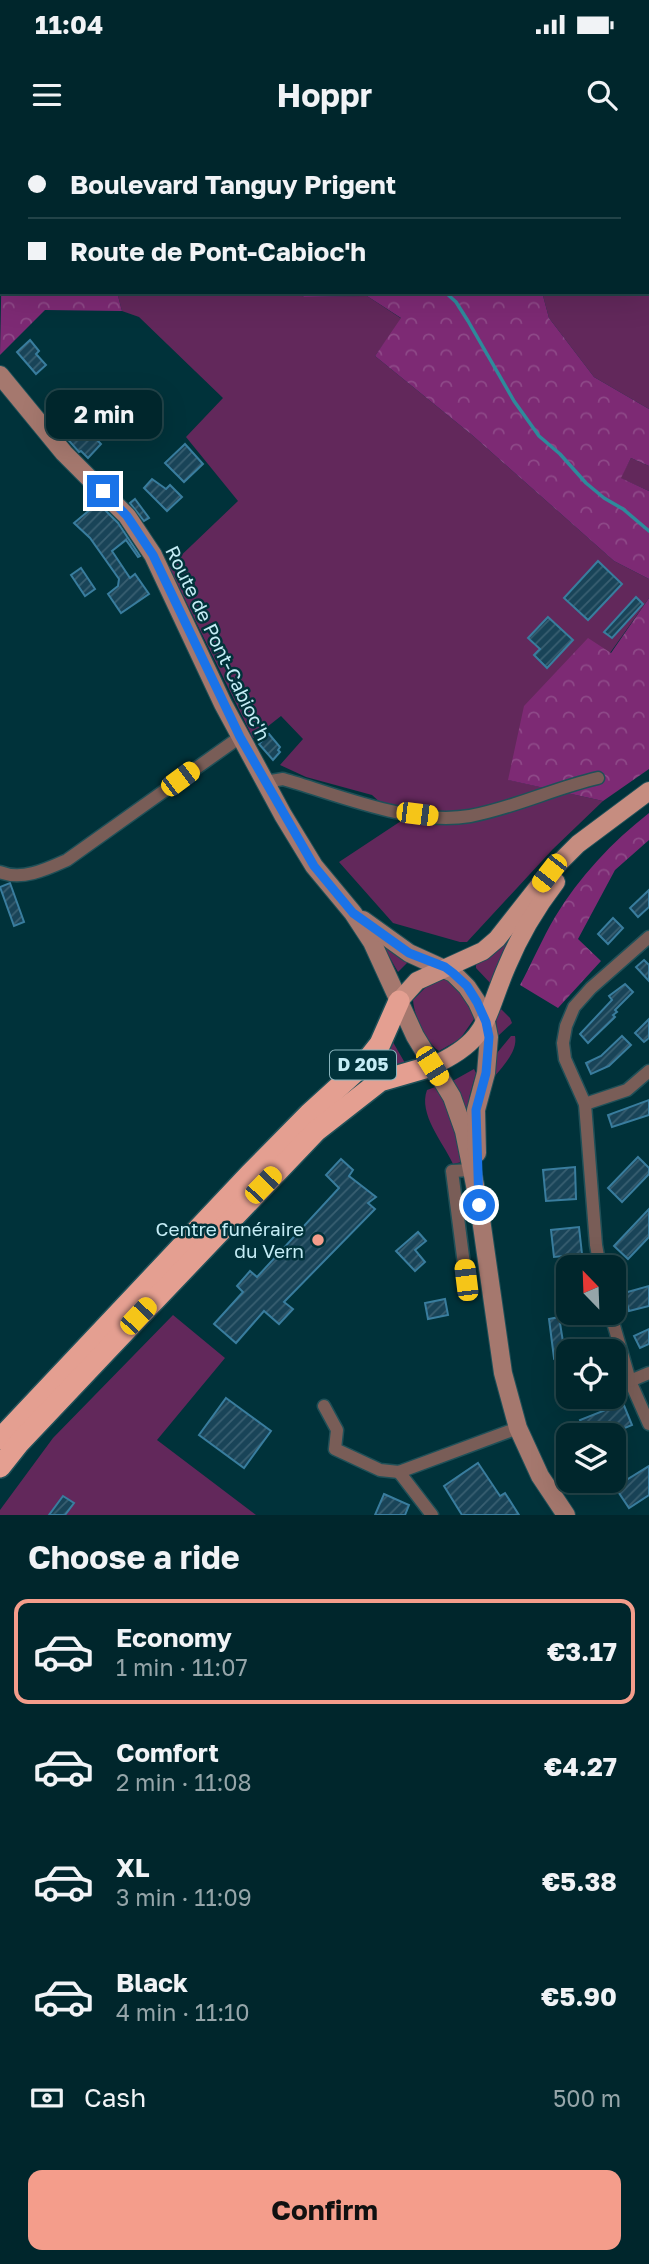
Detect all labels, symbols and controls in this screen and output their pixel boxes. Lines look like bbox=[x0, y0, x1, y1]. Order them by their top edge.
text: 11:04 bbox=[35, 9, 103, 40]
icon: menu bbox=[28, 76, 66, 114]
text: Hoppr bbox=[277, 76, 372, 114]
icon: search bbox=[583, 76, 621, 114]
text: Boulevard Tanguy Prigent bbox=[70, 169, 396, 200]
text: Route de Pont-Cabioc'h bbox=[70, 236, 366, 267]
callout: 2 min bbox=[45, 390, 161, 438]
text: 2 min bbox=[74, 400, 134, 428]
route end bbox=[87, 475, 119, 507]
street label: Route de Pont-Cabioc'h bbox=[161, 542, 276, 744]
car bbox=[157, 758, 204, 800]
car bbox=[395, 801, 440, 827]
car bbox=[528, 850, 571, 896]
car bbox=[412, 1043, 453, 1089]
road number: D 205 bbox=[330, 1050, 396, 1080]
car bbox=[241, 1163, 286, 1207]
route start bbox=[463, 1189, 495, 1221]
place label: Centre funéraire du Vern bbox=[156, 1217, 304, 1262]
marker: Centre funéraire du Vern bbox=[310, 1232, 326, 1248]
north arrow bbox=[556, 1255, 626, 1325]
map controls bbox=[556, 1255, 626, 1493]
car bbox=[454, 1258, 479, 1302]
car bbox=[116, 1293, 161, 1339]
button: locate bbox=[556, 1339, 626, 1409]
button: layers bbox=[556, 1423, 626, 1493]
text: Choose a ride bbox=[28, 1538, 240, 1576]
icon: car bbox=[32, 1620, 95, 1683]
text: Economy bbox=[116, 1622, 232, 1653]
text: €3.17 bbox=[547, 1636, 617, 1667]
text: 1 min · 11:07 bbox=[116, 1653, 248, 1681]
icon: car bbox=[32, 1735, 95, 1798]
text: Comfort bbox=[116, 1737, 219, 1768]
text: €4.27 bbox=[544, 1751, 617, 1782]
text: 2 min · 11:08 bbox=[116, 1768, 252, 1796]
icon: car bbox=[32, 1850, 95, 1913]
text: XL bbox=[116, 1852, 150, 1883]
text: €5.38 bbox=[542, 1866, 617, 1897]
text: 3 min · 11:09 bbox=[116, 1883, 252, 1911]
icon: car bbox=[32, 1965, 95, 2028]
text: Black bbox=[116, 1967, 188, 1998]
text: €5.90 bbox=[541, 1981, 617, 2012]
text: 4 min · 11:10 bbox=[116, 1998, 249, 2026]
icon: cash bbox=[28, 2079, 66, 2117]
text: Cash bbox=[84, 2082, 146, 2113]
text: 500 m bbox=[553, 2084, 621, 2112]
button: Confirm bbox=[28, 2170, 621, 2250]

